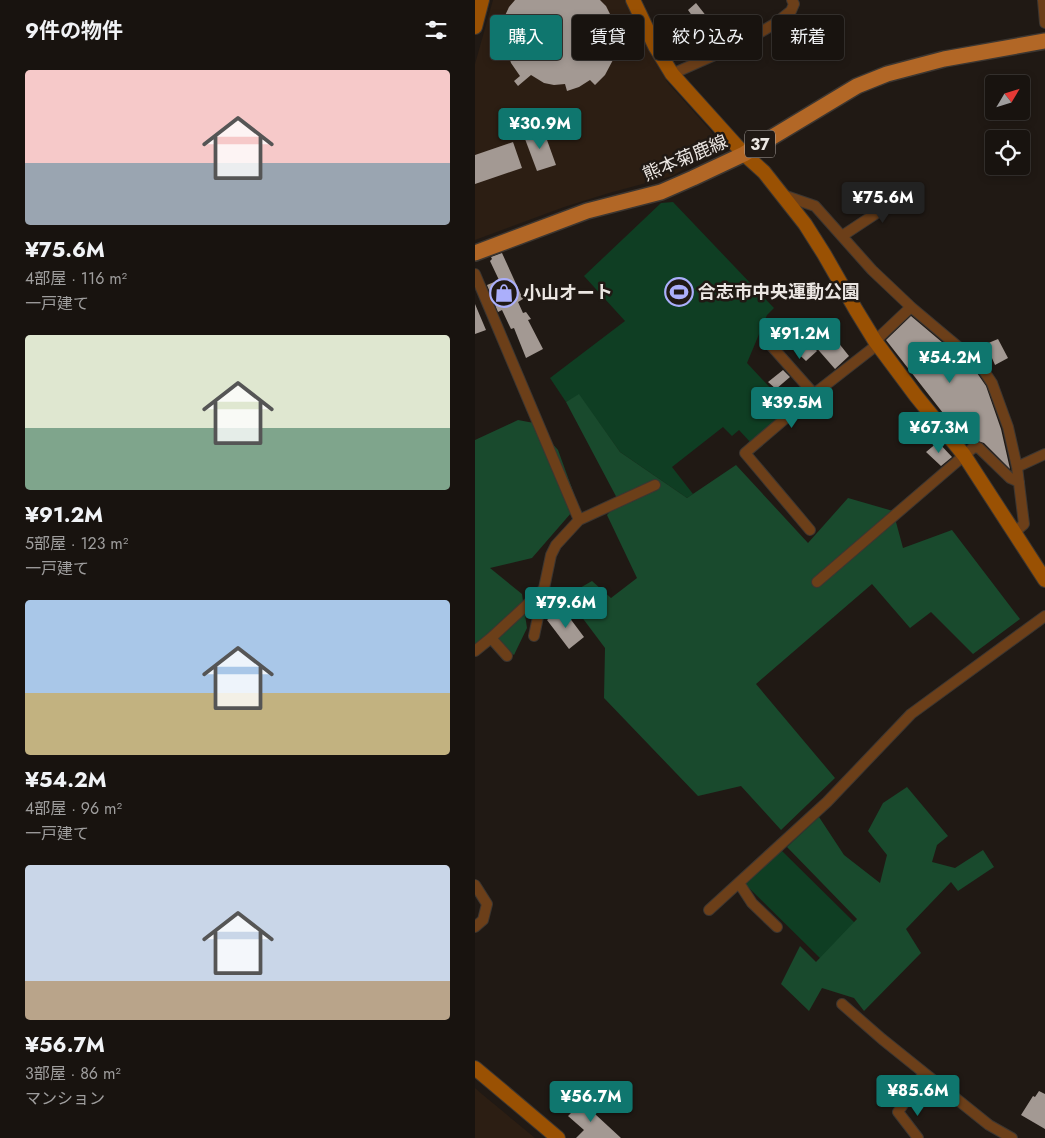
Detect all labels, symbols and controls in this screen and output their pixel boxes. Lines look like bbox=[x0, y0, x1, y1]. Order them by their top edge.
chip: 購入 bbox=[490, 15, 562, 60]
chip: 賃貸 bbox=[572, 15, 644, 60]
chip: 絞り込み bbox=[654, 15, 762, 60]
chip: 新着 bbox=[772, 15, 844, 60]
text: 9件の物件 bbox=[25, 16, 123, 46]
icon: filters bbox=[422, 16, 450, 44]
north arrow bbox=[985, 75, 1030, 120]
map controls bbox=[985, 75, 1030, 175]
icon: home bbox=[193, 103, 283, 193]
pin: ¥30.9M bbox=[499, 108, 581, 150]
text: ¥30.9M bbox=[509, 112, 571, 135]
street label: 熊本菊鹿線 bbox=[638, 128, 732, 188]
road number: 37 bbox=[745, 130, 775, 158]
button: locate bbox=[985, 130, 1030, 175]
pin: ¥75.6M bbox=[842, 182, 924, 224]
text: ¥75.6M bbox=[853, 186, 913, 209]
text: ¥75.6M bbox=[25, 235, 105, 265]
text: 4部屋 · 116 m² bbox=[25, 267, 127, 290]
sports icon: 合志市中央運動公園 bbox=[664, 277, 694, 307]
shop icon: 小山オート bbox=[489, 278, 519, 308]
place label: 合志市中央運動公園 bbox=[698, 279, 860, 305]
place label: 小山オート bbox=[523, 280, 613, 306]
text: 一戸建て bbox=[25, 292, 89, 315]
pin: ¥91.2M bbox=[759, 318, 841, 360]
text: ¥91.2M bbox=[770, 322, 830, 345]
pin: ¥54.2M bbox=[909, 342, 991, 384]
text: ¥54.2M bbox=[919, 346, 981, 369]
icon: home bbox=[193, 368, 283, 458]
pin: ¥39.5M bbox=[751, 386, 833, 429]
text: ¥39.5M bbox=[762, 391, 822, 414]
pin: ¥67.3M bbox=[898, 412, 980, 454]
text: ¥67.3M bbox=[910, 416, 968, 439]
text: ¥91.2M bbox=[25, 500, 103, 530]
text: 5部屋 · 123 m² bbox=[25, 532, 128, 555]
text: 一戸建て bbox=[25, 557, 89, 580]
pin: ¥79.6M bbox=[525, 586, 607, 629]
text: ¥79.6M bbox=[536, 591, 596, 614]
icon: home bbox=[193, 633, 283, 723]
text: ¥54.2M bbox=[25, 765, 107, 795]
text: 4部屋 · 96 m² bbox=[25, 797, 122, 820]
text: 一戸建て bbox=[25, 822, 89, 845]
icon: home bbox=[193, 898, 283, 988]
text: ¥56.7M bbox=[25, 1030, 105, 1060]
text: 3部屋 · 86 m² bbox=[25, 1062, 121, 1085]
pin: ¥85.6M bbox=[877, 1074, 959, 1117]
text: ¥85.6M bbox=[887, 1079, 949, 1102]
pin: ¥56.7M bbox=[550, 1080, 632, 1123]
text: ¥56.7M bbox=[561, 1085, 621, 1108]
text: マンション bbox=[25, 1087, 105, 1110]

